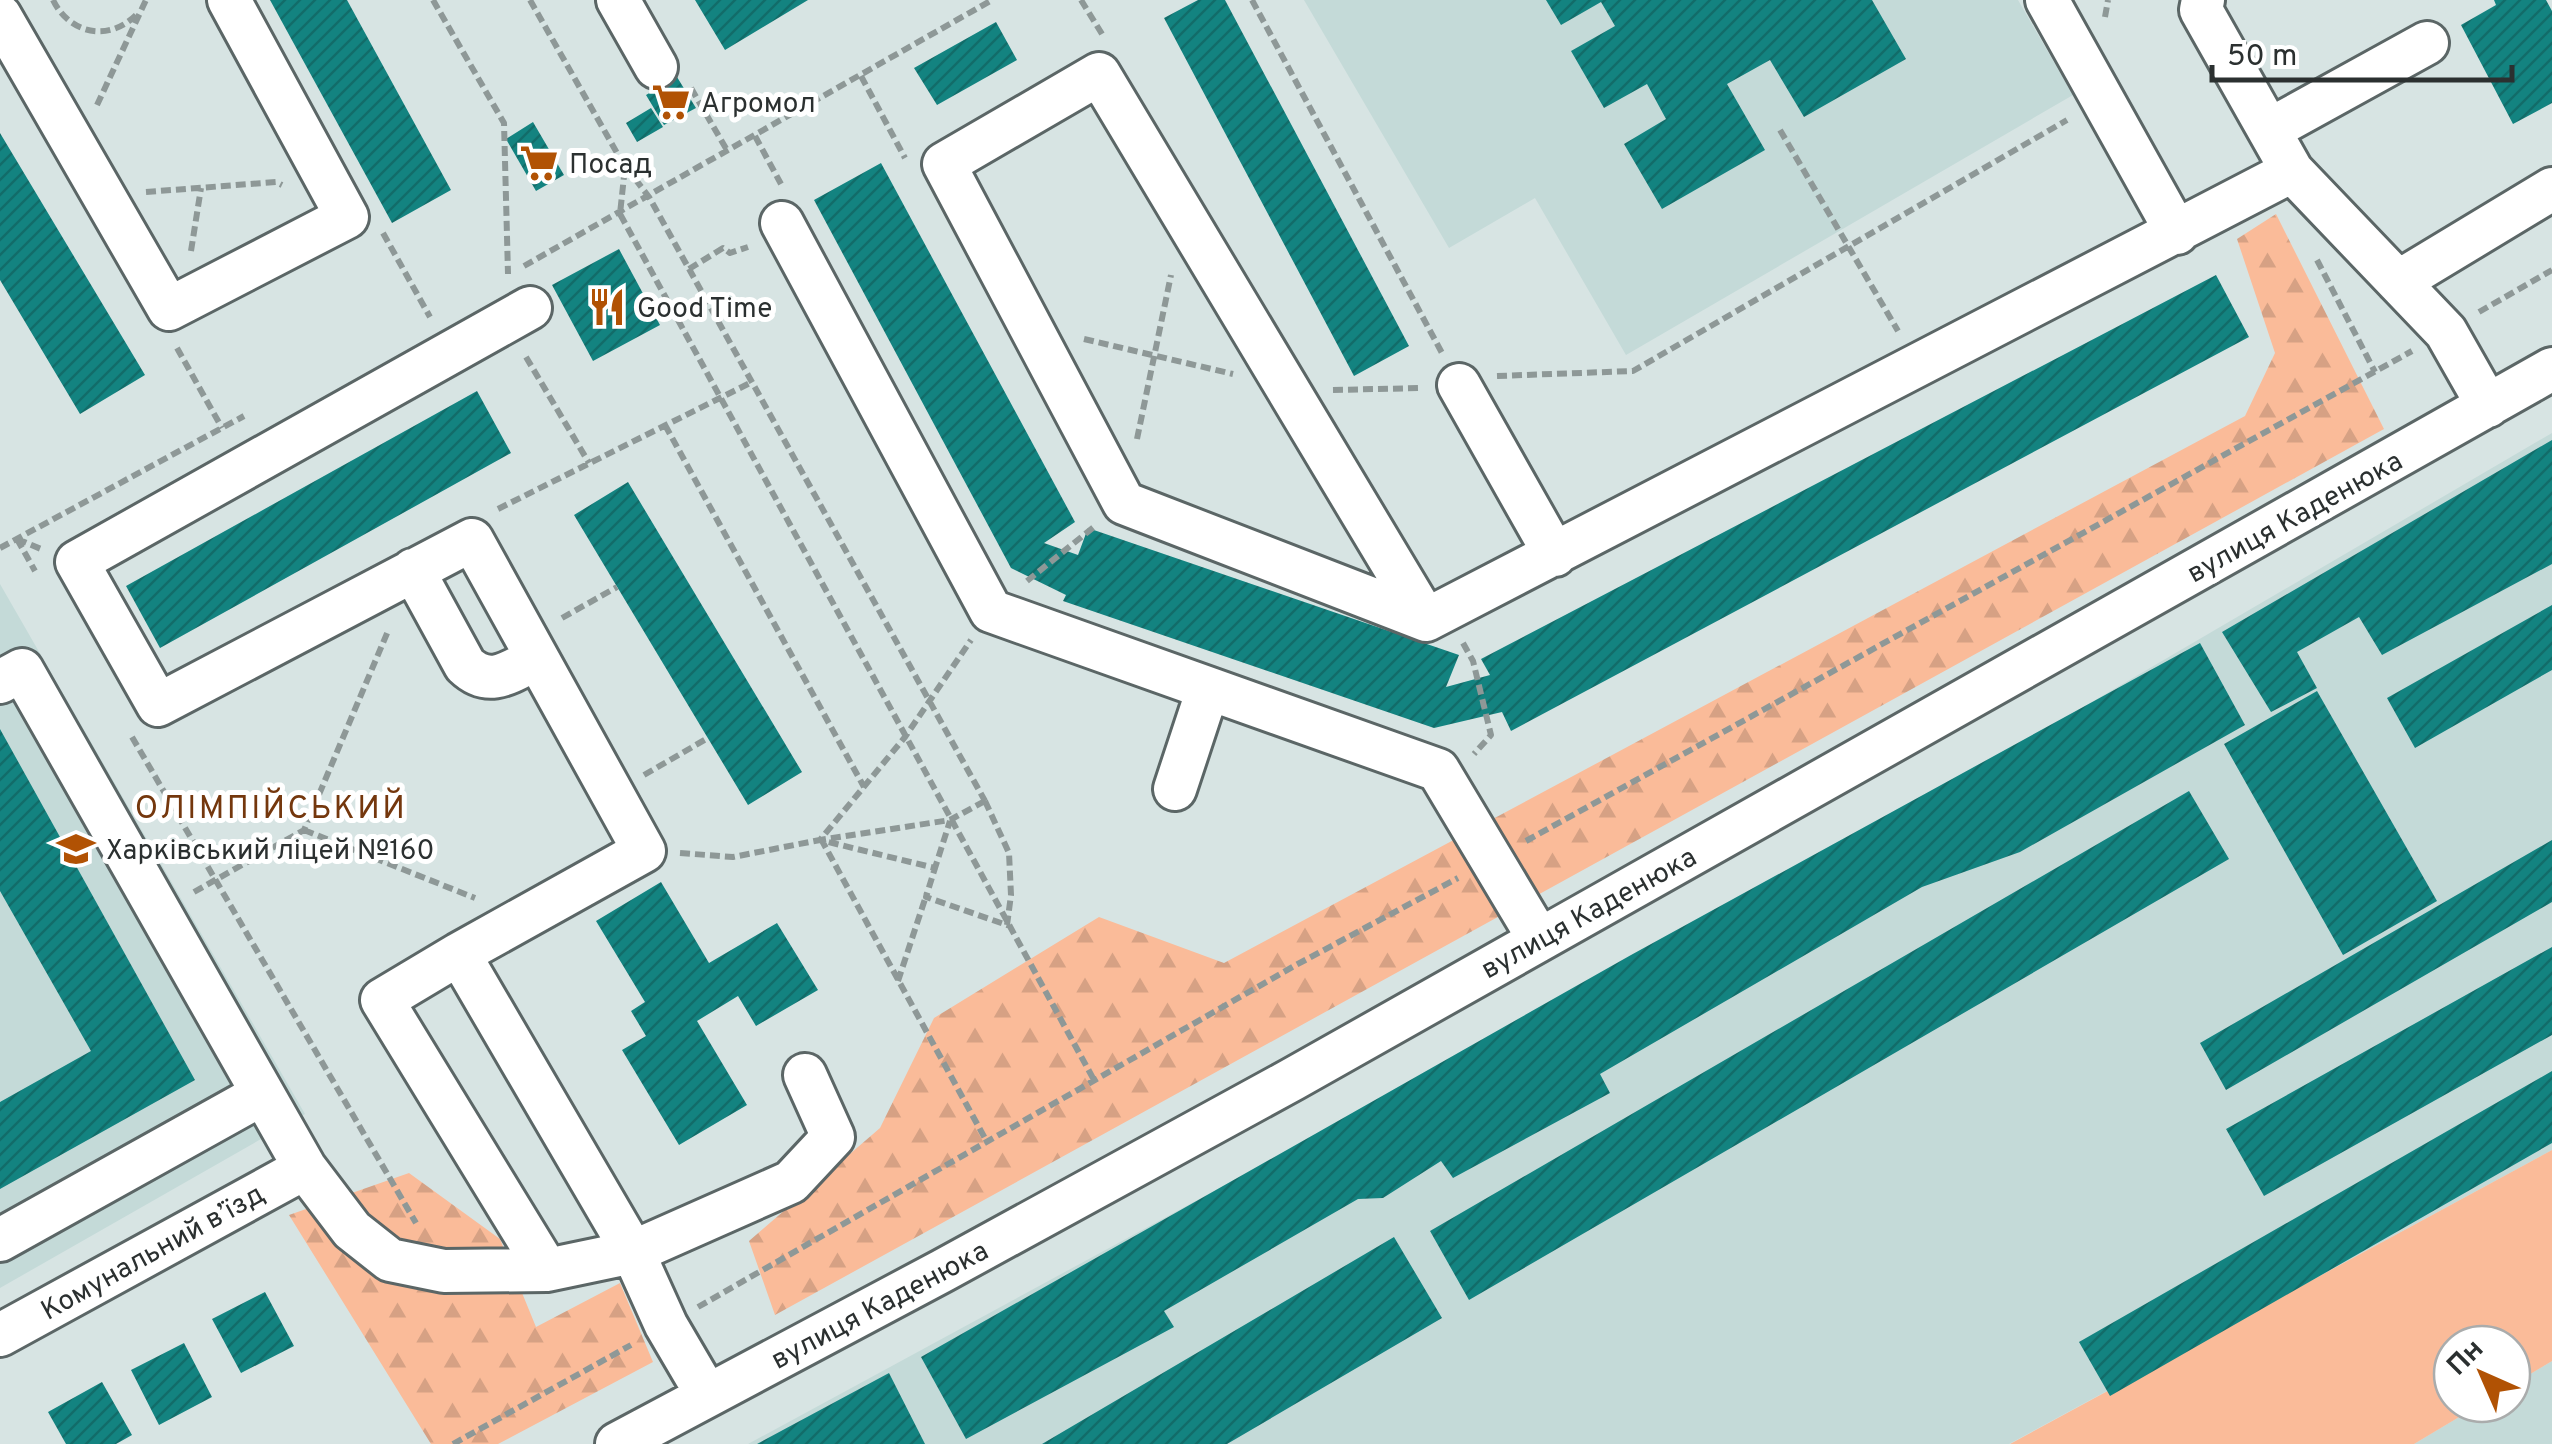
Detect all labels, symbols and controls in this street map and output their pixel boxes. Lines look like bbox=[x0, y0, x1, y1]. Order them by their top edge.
scale bar bbox=[2212, 20, 2512, 82]
text: 50 m bbox=[2227, 39, 2297, 76]
supermarket icon: Агромол bbox=[650, 81, 692, 123]
place label: Агромол bbox=[701, 87, 816, 123]
supermarket icon: Посад bbox=[518, 142, 560, 184]
place label: Посад bbox=[569, 148, 652, 184]
restaurant icon: Good Time bbox=[586, 286, 628, 328]
place label: Good Time bbox=[637, 292, 772, 328]
street label: вулиця Каденюка bbox=[2181, 444, 2410, 593]
district label: ОЛІМПІЙСЬКИЙ bbox=[135, 787, 407, 830]
school or university icon: Харківський ліцей №160 bbox=[55, 828, 97, 870]
place label: Харківський ліцей №160 bbox=[106, 834, 434, 870]
street label: вулиця Каденюка bbox=[1475, 840, 1704, 989]
street label: Комунальний в’їзд bbox=[35, 1177, 272, 1330]
street label: вулиця Каденюка bbox=[765, 1234, 995, 1379]
north arrow bbox=[2432, 1324, 2532, 1424]
text: Пн bbox=[2440, 1332, 2493, 1385]

